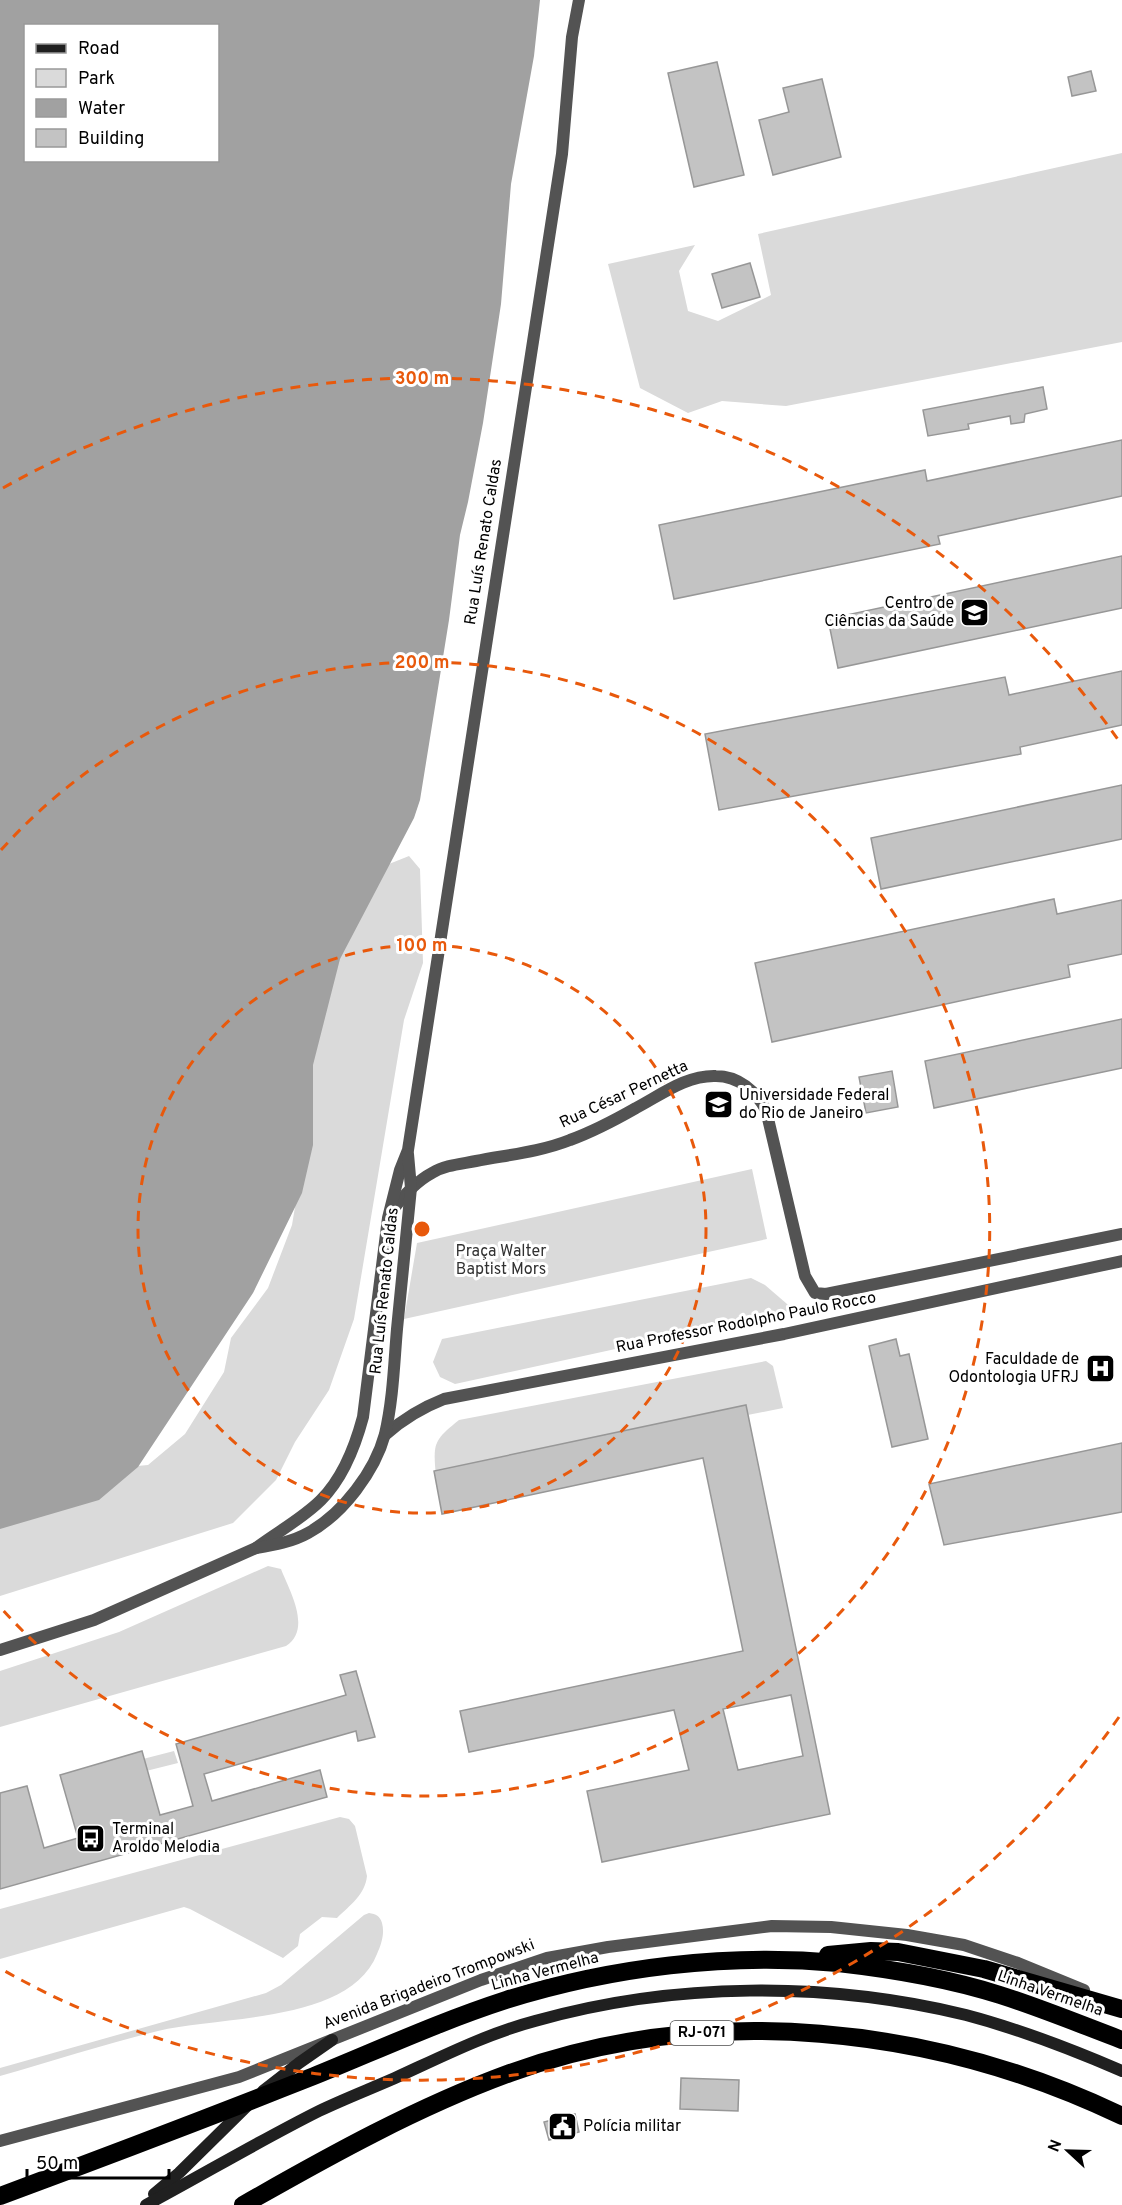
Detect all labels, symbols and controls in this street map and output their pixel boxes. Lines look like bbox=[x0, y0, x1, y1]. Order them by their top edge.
legend bbox=[24, 24, 219, 162]
text: Road bbox=[78, 38, 120, 61]
text: Park bbox=[78, 68, 115, 91]
text: Water bbox=[78, 98, 125, 121]
text: Building bbox=[78, 128, 144, 151]
text: 300 m bbox=[395, 368, 449, 391]
street label: Rua Luís Renato Caldas bbox=[461, 458, 507, 626]
place label: Centro de Ciências da Saúde bbox=[824, 594, 954, 632]
school or university icon: Centro de Ciências da Saúde bbox=[959, 597, 991, 629]
text: 200 m bbox=[394, 652, 450, 675]
text: 100 m bbox=[396, 935, 448, 958]
street label: Rua César Pernetta bbox=[557, 1056, 691, 1134]
place label: Universidade Federal do Rio de Janeiro bbox=[739, 1086, 890, 1124]
school or university icon: Universidade Federal do Rio de Janeiro bbox=[702, 1089, 734, 1121]
street label: Rua Luís Renato Caldas bbox=[366, 1207, 404, 1375]
centre of rings bbox=[412, 1219, 432, 1239]
park label: Praça Walter Baptist Mors bbox=[456, 1242, 546, 1280]
street label: Rua Professor Rodolpho Paulo Rocco bbox=[614, 1288, 878, 1358]
place label: Faculdade de Odontologia UFRJ bbox=[949, 1350, 1079, 1388]
hospital icon: Faculdade de Odontologia UFRJ bbox=[1084, 1353, 1116, 1385]
place label: Terminal Aroldo Melodia bbox=[112, 1820, 220, 1858]
bus stop icon: Terminal Aroldo Melodia bbox=[75, 1823, 107, 1855]
street label: Avenida Brigadeiro Trompowski bbox=[320, 1935, 538, 2035]
street label: Linha Vermelha bbox=[489, 1948, 601, 1996]
street label: Linha Vermelha bbox=[994, 1967, 1106, 2021]
road number: RJ-071 bbox=[670, 2021, 734, 2045]
public building icon: Polícia militar bbox=[546, 2111, 578, 2143]
place label: Polícia militar bbox=[583, 2117, 681, 2137]
north arrow bbox=[1038, 2121, 1098, 2181]
text: N bbox=[1045, 2137, 1067, 2155]
scale bar bbox=[27, 2142, 170, 2180]
text: 50 m bbox=[36, 2153, 78, 2176]

